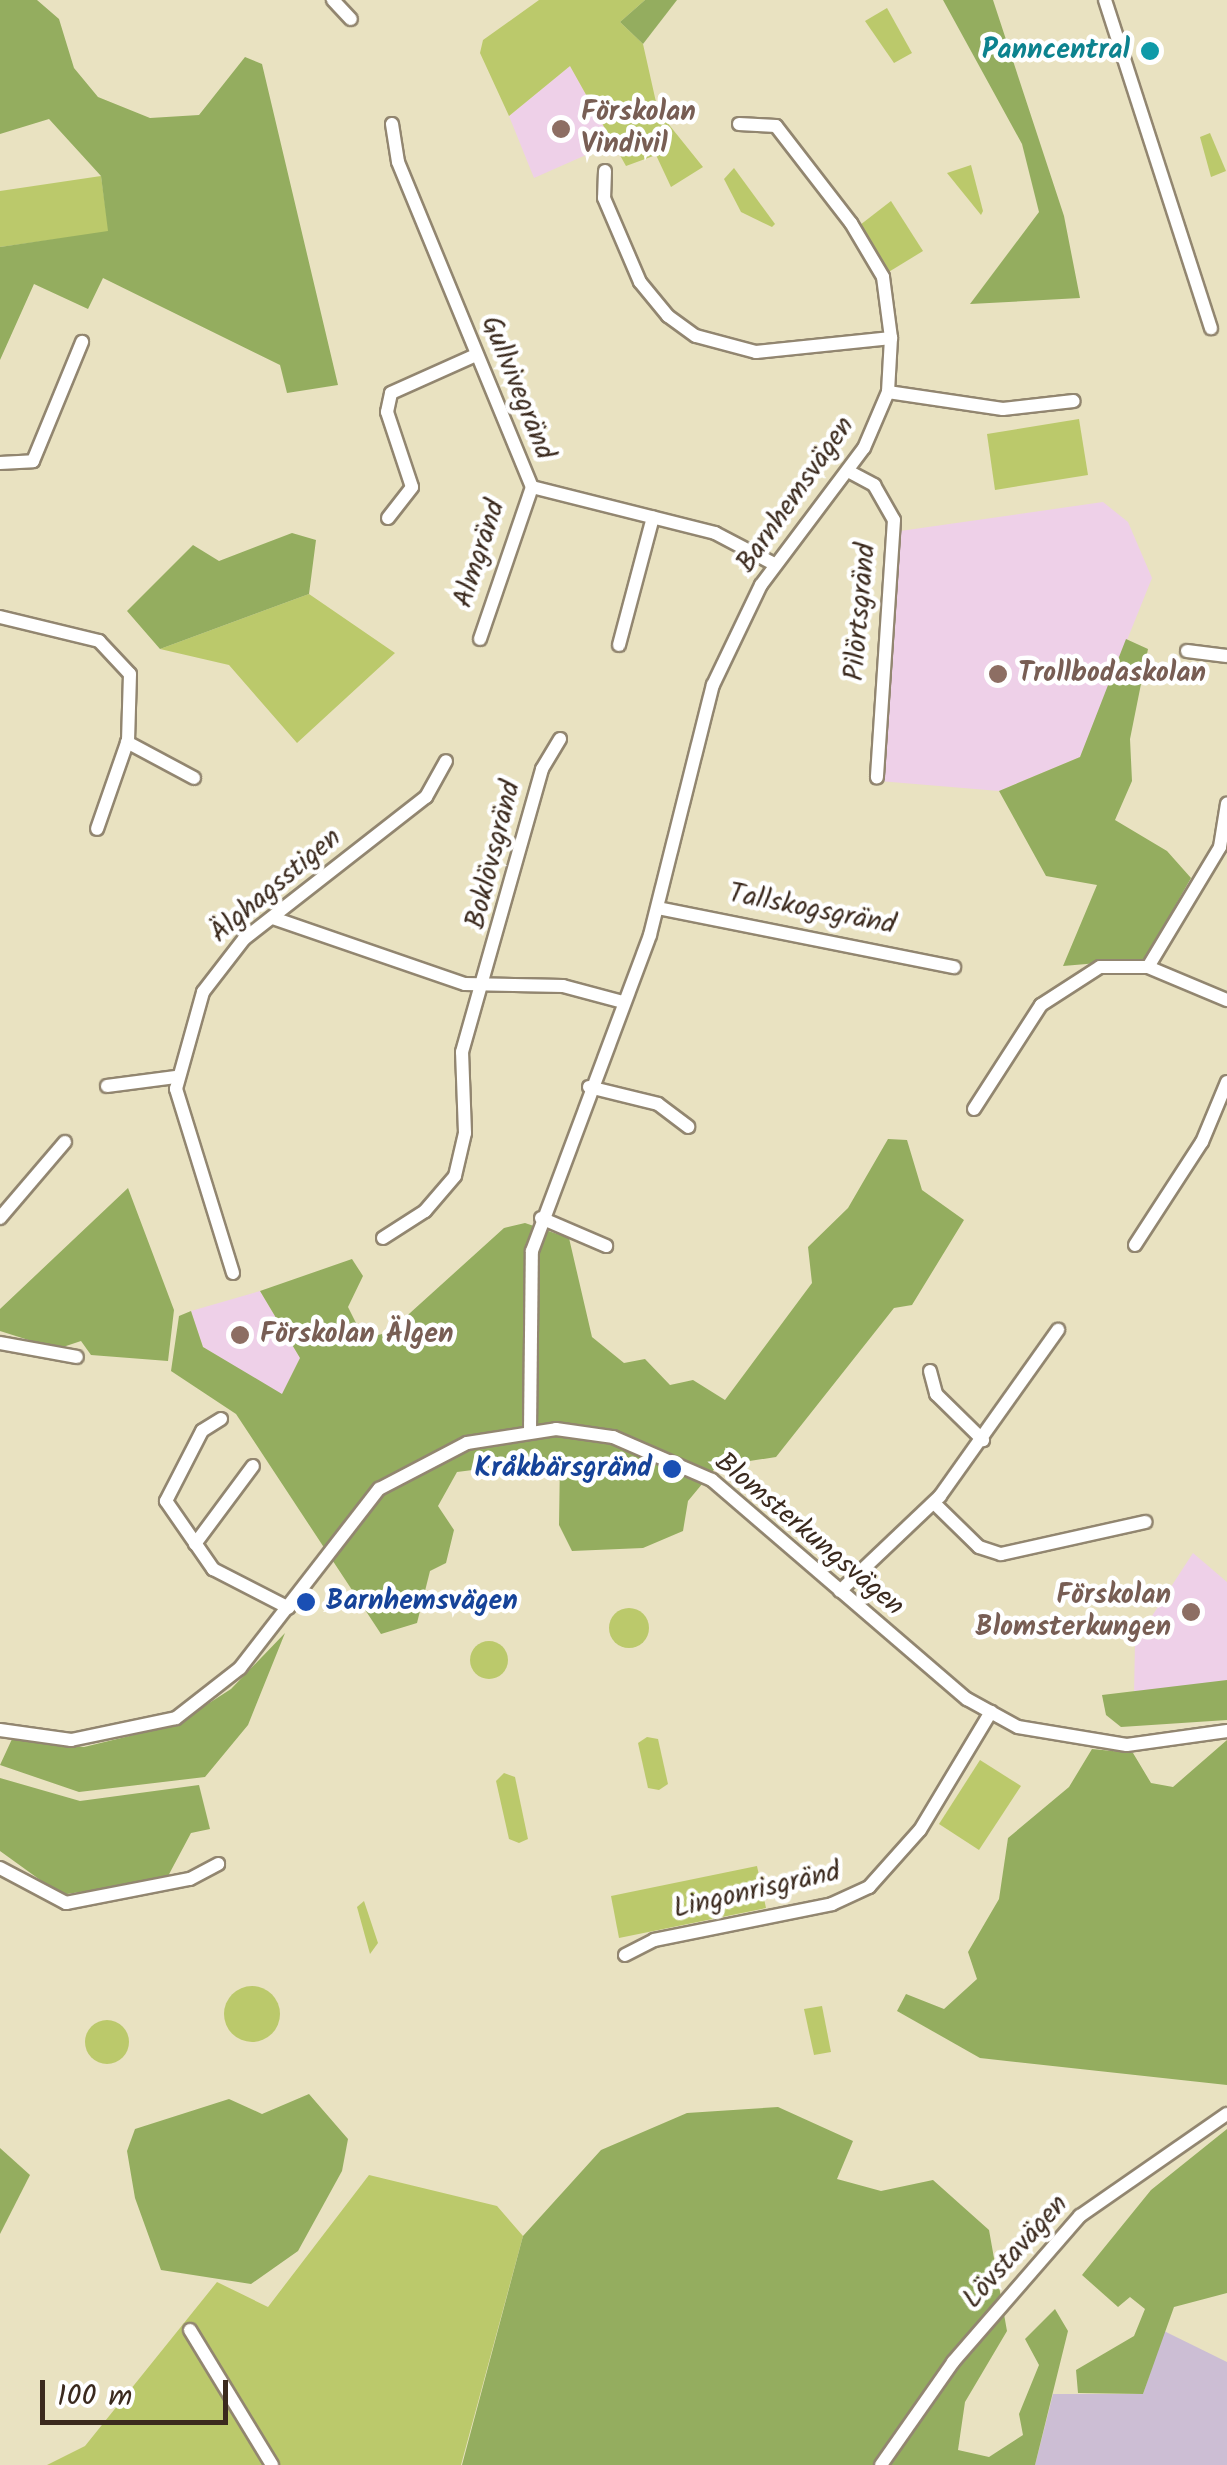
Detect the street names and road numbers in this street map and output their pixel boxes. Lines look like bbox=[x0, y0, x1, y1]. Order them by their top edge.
street label: Gullvivegränd bbox=[473, 311, 561, 465]
street label: Barnhemsvägen bbox=[730, 410, 862, 580]
street label: Almgränd bbox=[447, 496, 513, 612]
street label: Pilörtsgränd bbox=[838, 542, 884, 682]
street label: Boklövsgränd bbox=[459, 777, 529, 933]
street label: Älghagsstigen bbox=[204, 821, 348, 951]
street label: Tallskogsgränd bbox=[726, 877, 898, 943]
street label: Blomsterkungsvägen bbox=[707, 1446, 911, 1624]
street label: Lingonrisgränd bbox=[670, 1855, 844, 1927]
street label: Lövstavägen bbox=[956, 2188, 1076, 2316]

